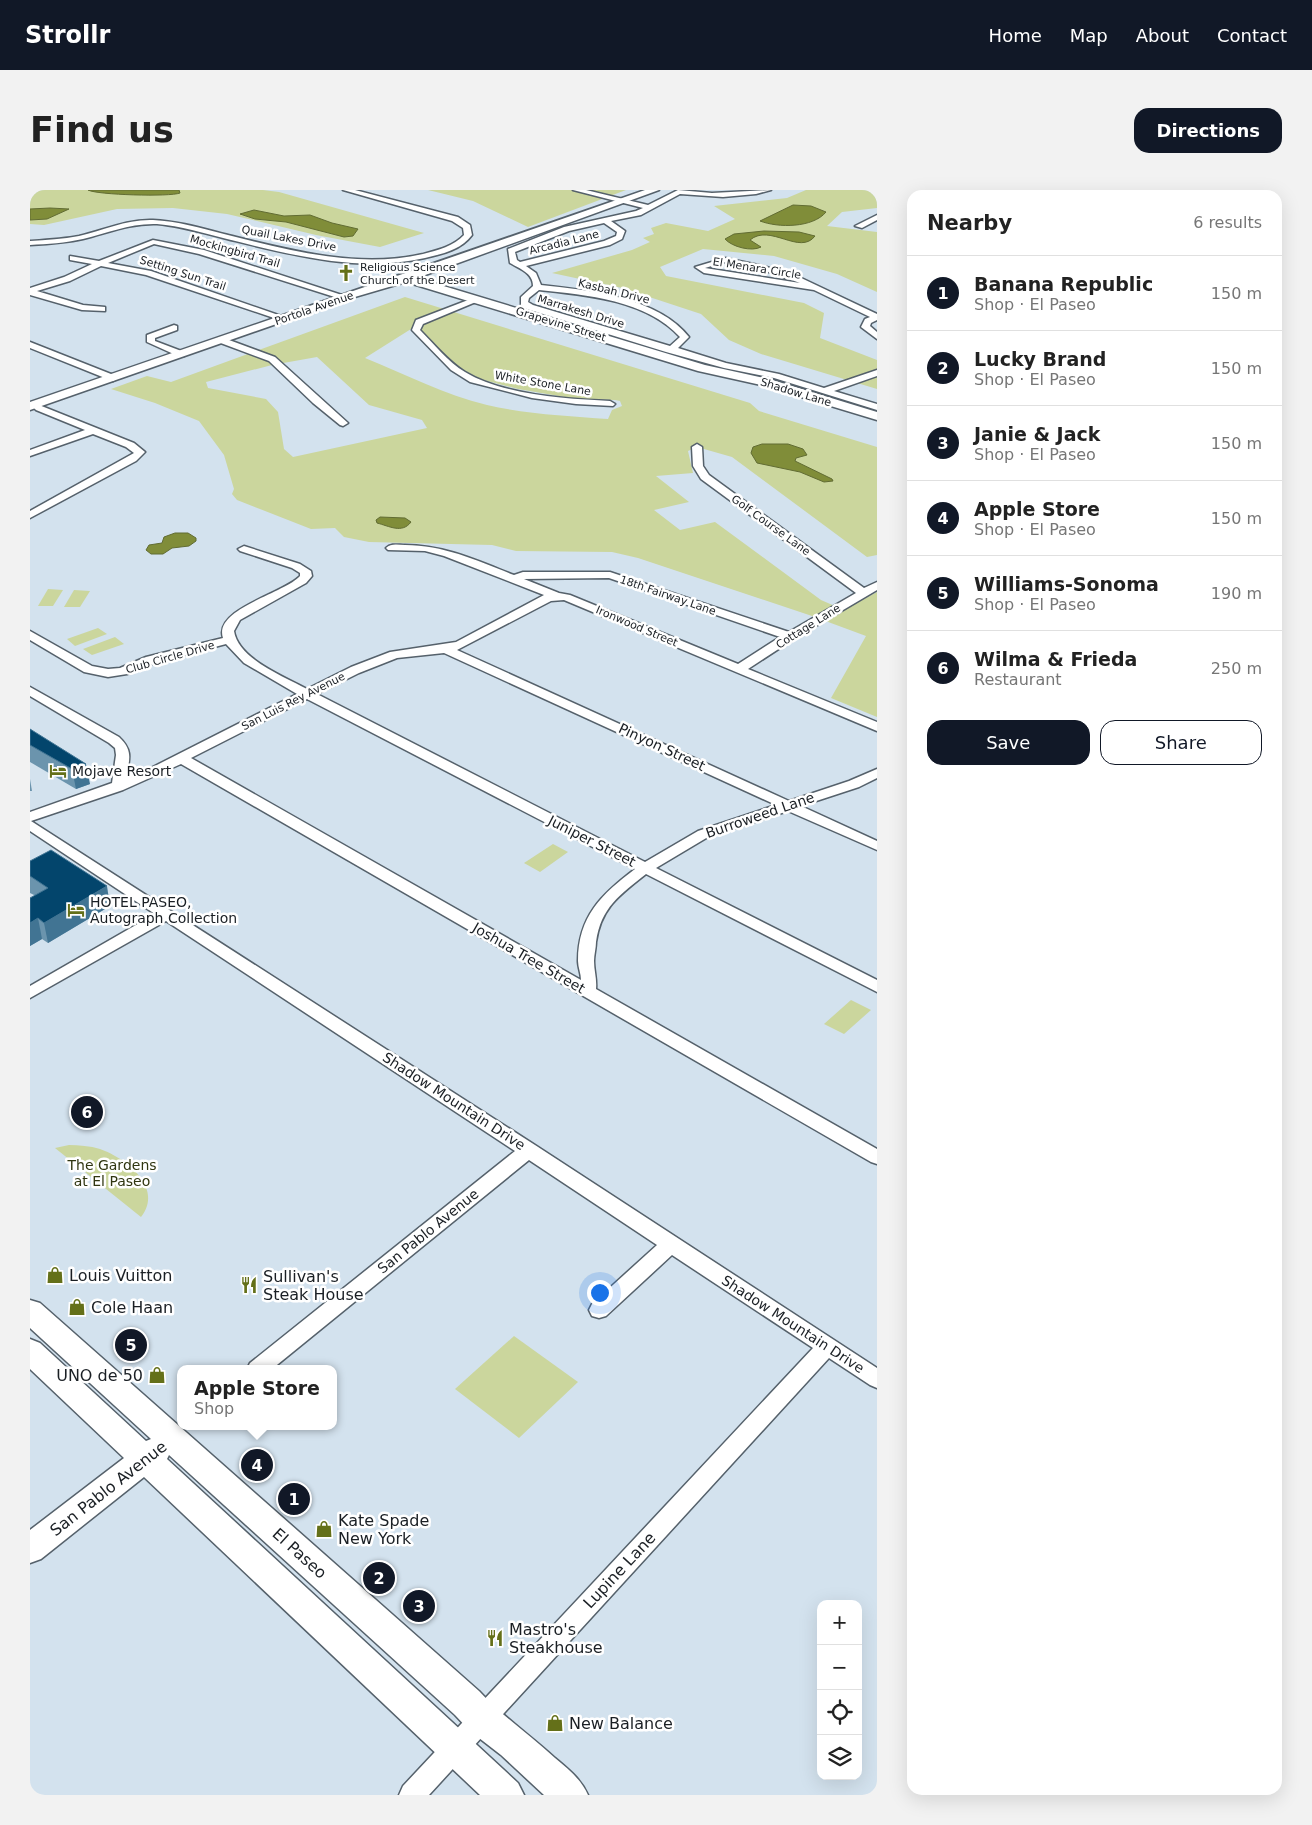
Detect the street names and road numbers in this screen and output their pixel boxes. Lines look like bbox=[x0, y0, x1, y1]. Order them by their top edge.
street label: Quail Lakes Drive bbox=[240, 223, 338, 254]
street label: Arcadia Lane bbox=[528, 227, 601, 257]
street label: Mockingbird Trail bbox=[188, 232, 281, 271]
street label: Setting Sun Trail bbox=[138, 253, 228, 294]
street label: El Menara Circle bbox=[712, 255, 802, 282]
street label: Kasbah Drive bbox=[577, 276, 651, 307]
street label: Portola Avenue bbox=[273, 289, 356, 328]
street label: Marrakesh Drive bbox=[536, 292, 626, 331]
street label: Grapevine Street bbox=[514, 305, 608, 345]
street label: White Stone Lane bbox=[494, 369, 592, 398]
street label: Shadow Lane bbox=[759, 376, 833, 410]
street label: Golf Course Lane bbox=[729, 492, 813, 558]
street label: 18th Fairway Lane bbox=[618, 573, 718, 618]
street label: Cottage Lane bbox=[774, 601, 843, 651]
street label: Ironwood Street bbox=[594, 603, 680, 650]
street label: Club Circle Drive bbox=[124, 639, 216, 676]
street label: San Luis Rey Avenue bbox=[239, 670, 347, 733]
street label: Pinyon Street bbox=[616, 720, 708, 774]
street label: Burroweed Lane bbox=[704, 789, 816, 841]
street label: Juniper Street bbox=[545, 812, 639, 870]
street label: Joshua Tree Street bbox=[469, 919, 588, 997]
street label: Shadow Mountain Drive bbox=[380, 1049, 528, 1153]
street label: San Pablo Avenue bbox=[374, 1185, 482, 1277]
street label: Shadow Mountain Drive bbox=[719, 1272, 867, 1376]
street label: San Pablo Avenue bbox=[46, 1437, 170, 1540]
street label: El Paseo bbox=[269, 1524, 331, 1583]
street label: Lupine Lane bbox=[579, 1528, 659, 1612]

